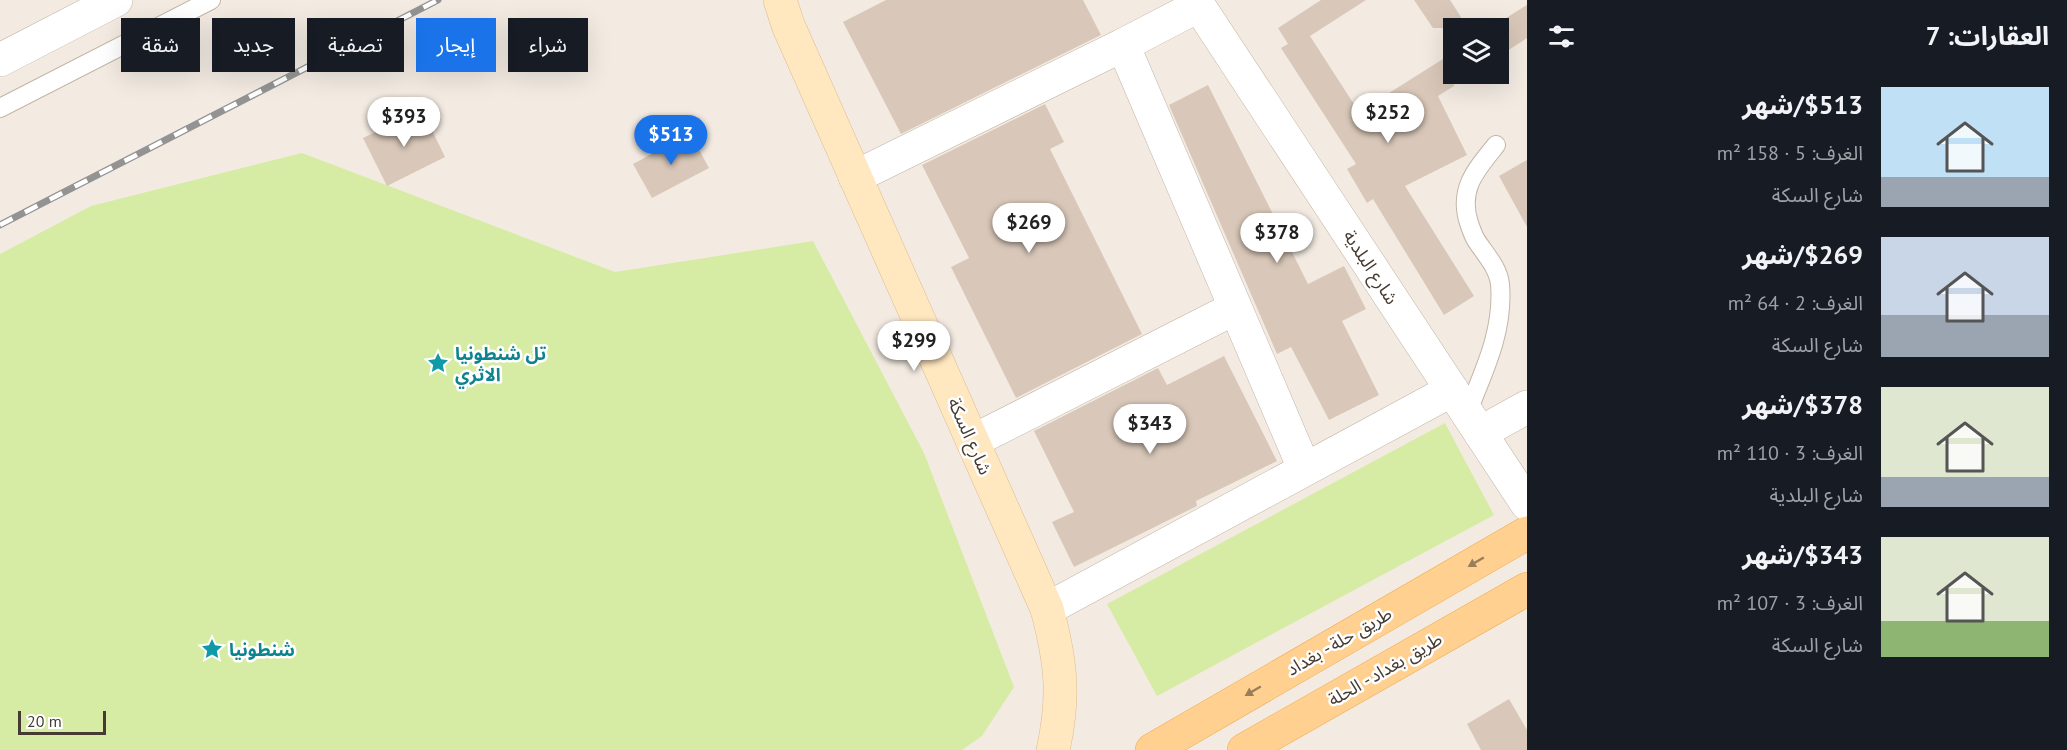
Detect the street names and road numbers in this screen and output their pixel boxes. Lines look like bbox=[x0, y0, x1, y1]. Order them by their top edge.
street label: شارع البلدية bbox=[1336, 225, 1404, 310]
street label: شارع السكة bbox=[940, 394, 997, 479]
street label: طريق حلة - بغداد bbox=[1282, 602, 1396, 680]
street label: طريق بغداد - الحلة bbox=[1324, 627, 1446, 711]

